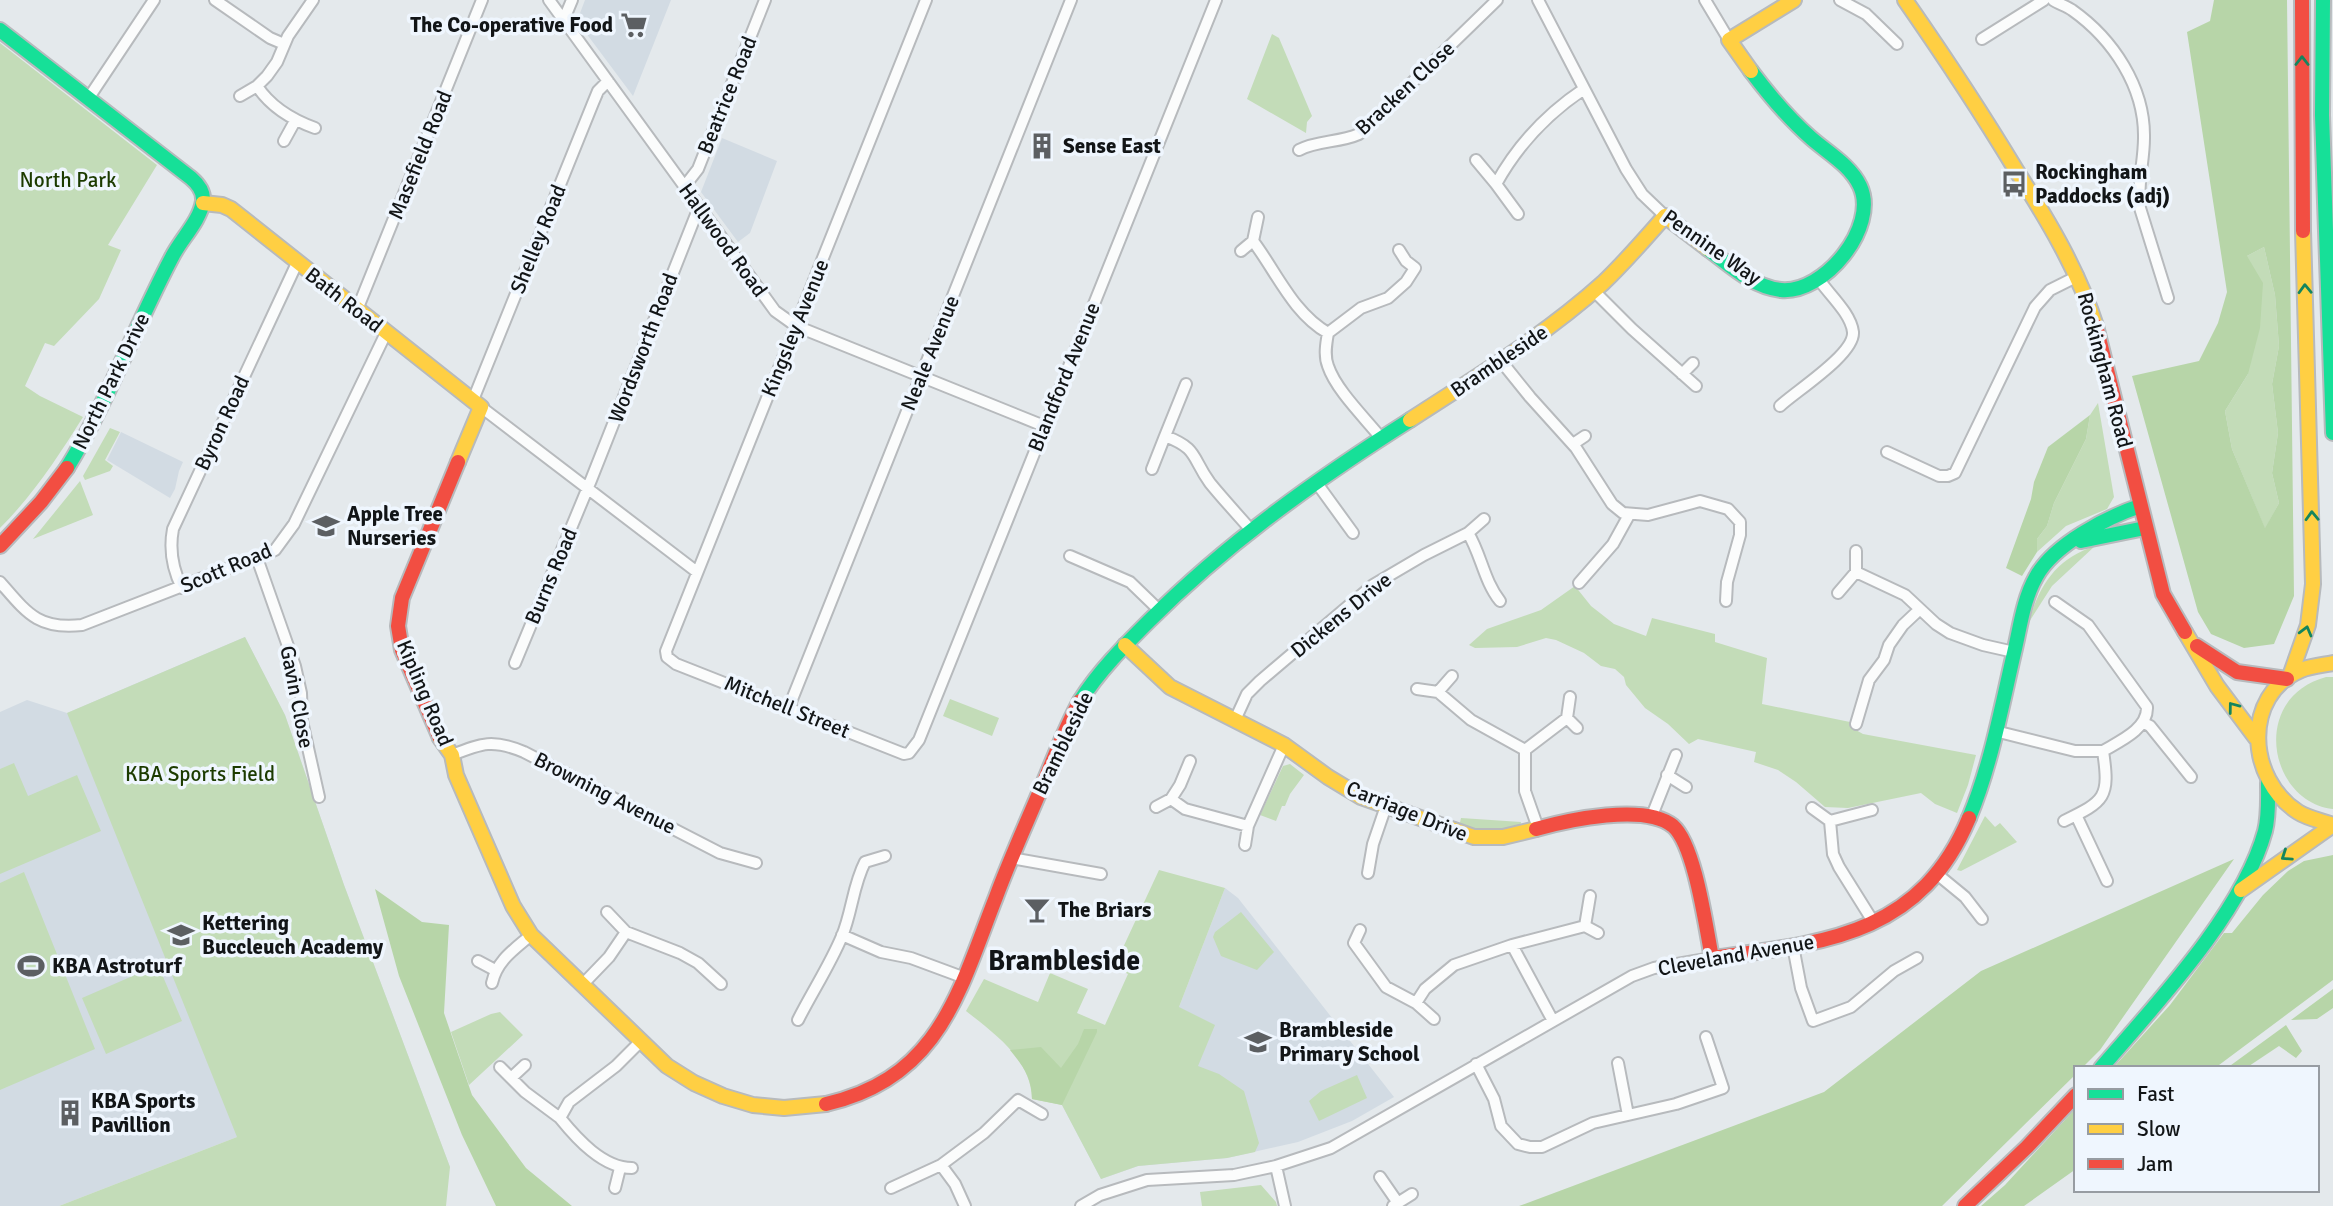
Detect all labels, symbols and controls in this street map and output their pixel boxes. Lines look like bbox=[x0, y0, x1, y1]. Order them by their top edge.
supermarket icon: The Co-operative Food bbox=[619, 10, 649, 40]
place label: The Co-operative Food bbox=[410, 12, 613, 38]
street label: Beatrice Road bbox=[692, 32, 762, 158]
street label: Bracken Close bbox=[1350, 35, 1460, 141]
one-way arrow bbox=[2294, 55, 2310, 66]
street label: Masefield Road bbox=[382, 87, 458, 223]
building icon: Sense East bbox=[1027, 131, 1057, 161]
place label: Sense East bbox=[1063, 133, 1161, 159]
place label: Rockingham Paddocks (adj) bbox=[2035, 159, 2170, 209]
park label: North Park bbox=[19, 167, 117, 193]
bus stop icon: Rockingham Paddocks (adj) bbox=[1999, 169, 2029, 199]
street label: Hallwood Road bbox=[673, 178, 773, 302]
street label: Shelley Road bbox=[504, 181, 572, 297]
street label: Pennine Way bbox=[1658, 204, 1766, 291]
street label: Kingsley Avenue bbox=[756, 255, 834, 401]
street label: Bath Road bbox=[300, 262, 388, 338]
street label: Wordsworth Road bbox=[603, 270, 683, 426]
one-way arrow bbox=[2297, 283, 2313, 293]
street label: Rockingham Road bbox=[2072, 289, 2138, 451]
street label: Neale Avenue bbox=[895, 291, 965, 415]
street label: Blandford Avenue bbox=[1022, 298, 1106, 456]
street label: North Park Drive bbox=[67, 308, 155, 454]
street label: Brambleside bbox=[1446, 319, 1552, 403]
street label: Byron Road bbox=[189, 372, 255, 474]
place label: Apple Tree Nurseries bbox=[347, 501, 443, 551]
one-way arrow bbox=[2304, 510, 2319, 521]
school or university icon: Apple Tree Nurseries bbox=[311, 511, 341, 541]
street label: Burns Road bbox=[519, 524, 583, 628]
street label: Scott Road bbox=[177, 537, 275, 599]
street label: Dickens Drive bbox=[1285, 566, 1397, 664]
one-way arrow bbox=[2297, 625, 2312, 637]
street label: Kipling Road bbox=[391, 636, 459, 750]
street label: Gavin Close bbox=[274, 643, 320, 751]
street label: Mitchell Street bbox=[720, 670, 854, 744]
street label: Brambleside bbox=[1027, 687, 1099, 799]
one-way arrow bbox=[2229, 702, 2241, 715]
street label: Browning Avenue bbox=[530, 746, 680, 840]
park label: KBA Sports Field bbox=[125, 761, 275, 787]
street label: Carriage Drive bbox=[1343, 775, 1471, 847]
one-way arrow bbox=[2281, 848, 2294, 861]
bar icon: The Briars bbox=[1022, 895, 1052, 925]
place label: The Briars bbox=[1058, 897, 1151, 923]
place label: Kettering Buccleuch Academy bbox=[202, 910, 384, 960]
school or university icon: Kettering Buccleuch Academy bbox=[166, 920, 196, 950]
street label: Cleveland Avenue bbox=[1656, 928, 1816, 982]
district label: Brambleside bbox=[988, 944, 1140, 978]
sports icon: KBA Astroturf bbox=[16, 951, 46, 981]
place label: KBA Astroturf bbox=[52, 953, 183, 979]
place label: Brambleside Primary School bbox=[1279, 1017, 1420, 1067]
school or university icon: Brambleside Primary School bbox=[1243, 1027, 1273, 1057]
legend bbox=[2074, 1066, 2319, 1192]
text: Fast bbox=[2137, 1081, 2174, 1107]
place label: KBA Sports Pavillion bbox=[91, 1088, 195, 1138]
building icon: KBA Sports Pavillion bbox=[55, 1098, 85, 1128]
text: Slow bbox=[2137, 1116, 2181, 1142]
text: Jam bbox=[2137, 1151, 2173, 1177]

